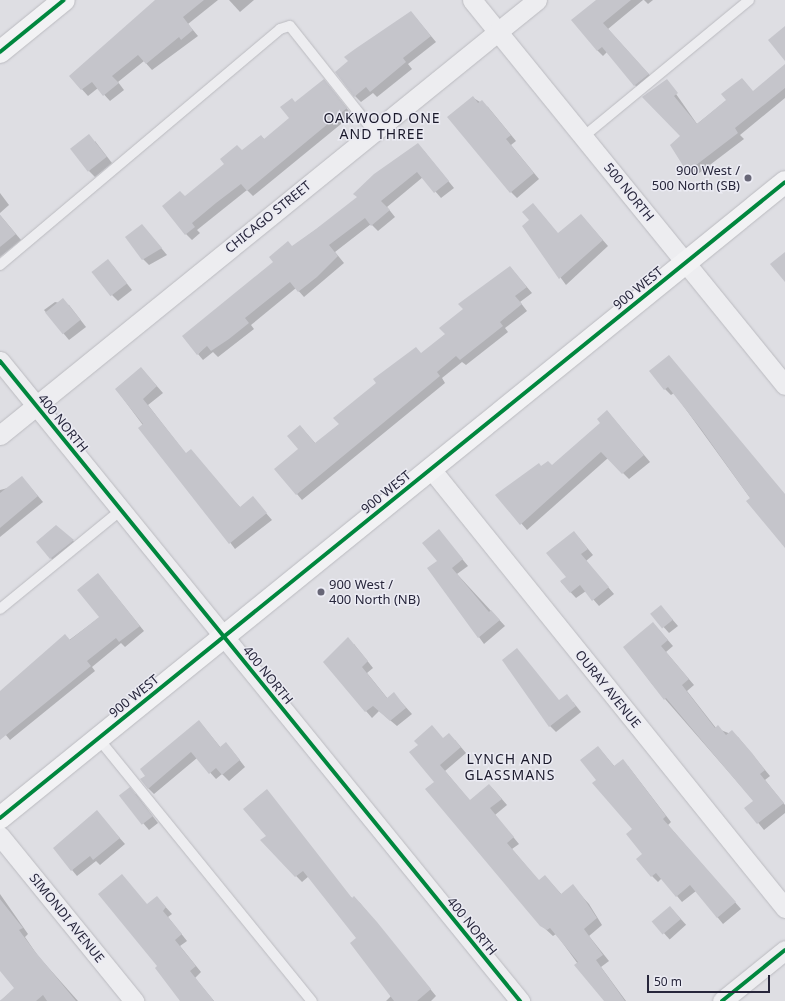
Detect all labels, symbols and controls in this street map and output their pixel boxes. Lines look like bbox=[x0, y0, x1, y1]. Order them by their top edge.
district label: OAKWOOD ONE AND THREE bbox=[323, 110, 441, 142]
street label: 500 NORTH bbox=[601, 160, 657, 224]
place label: 900 West / 500 North (SB) bbox=[652, 163, 740, 194]
marker: 900 West / 500 North (SB) bbox=[743, 173, 753, 183]
street label: CHICAGO STREET bbox=[222, 178, 314, 256]
street label: 900 WEST bbox=[610, 263, 666, 313]
street label: 400 NORTH bbox=[35, 391, 91, 455]
street label: 900 WEST bbox=[358, 467, 414, 517]
place label: 900 West / 400 North (NB) bbox=[329, 577, 420, 608]
marker: 900 West / 400 North (NB) bbox=[316, 587, 326, 597]
street label: 400 NORTH bbox=[240, 643, 296, 707]
street label: OURAY AVENUE bbox=[572, 647, 644, 731]
street label: 900 WEST bbox=[106, 671, 162, 721]
district label: LYNCH AND GLASSMANS bbox=[465, 751, 555, 784]
street label: SIMONDI AVENUE bbox=[26, 870, 108, 966]
street label: 400 NORTH bbox=[444, 894, 500, 958]
scale bar bbox=[649, 967, 772, 993]
text: 50 m bbox=[654, 973, 682, 990]

